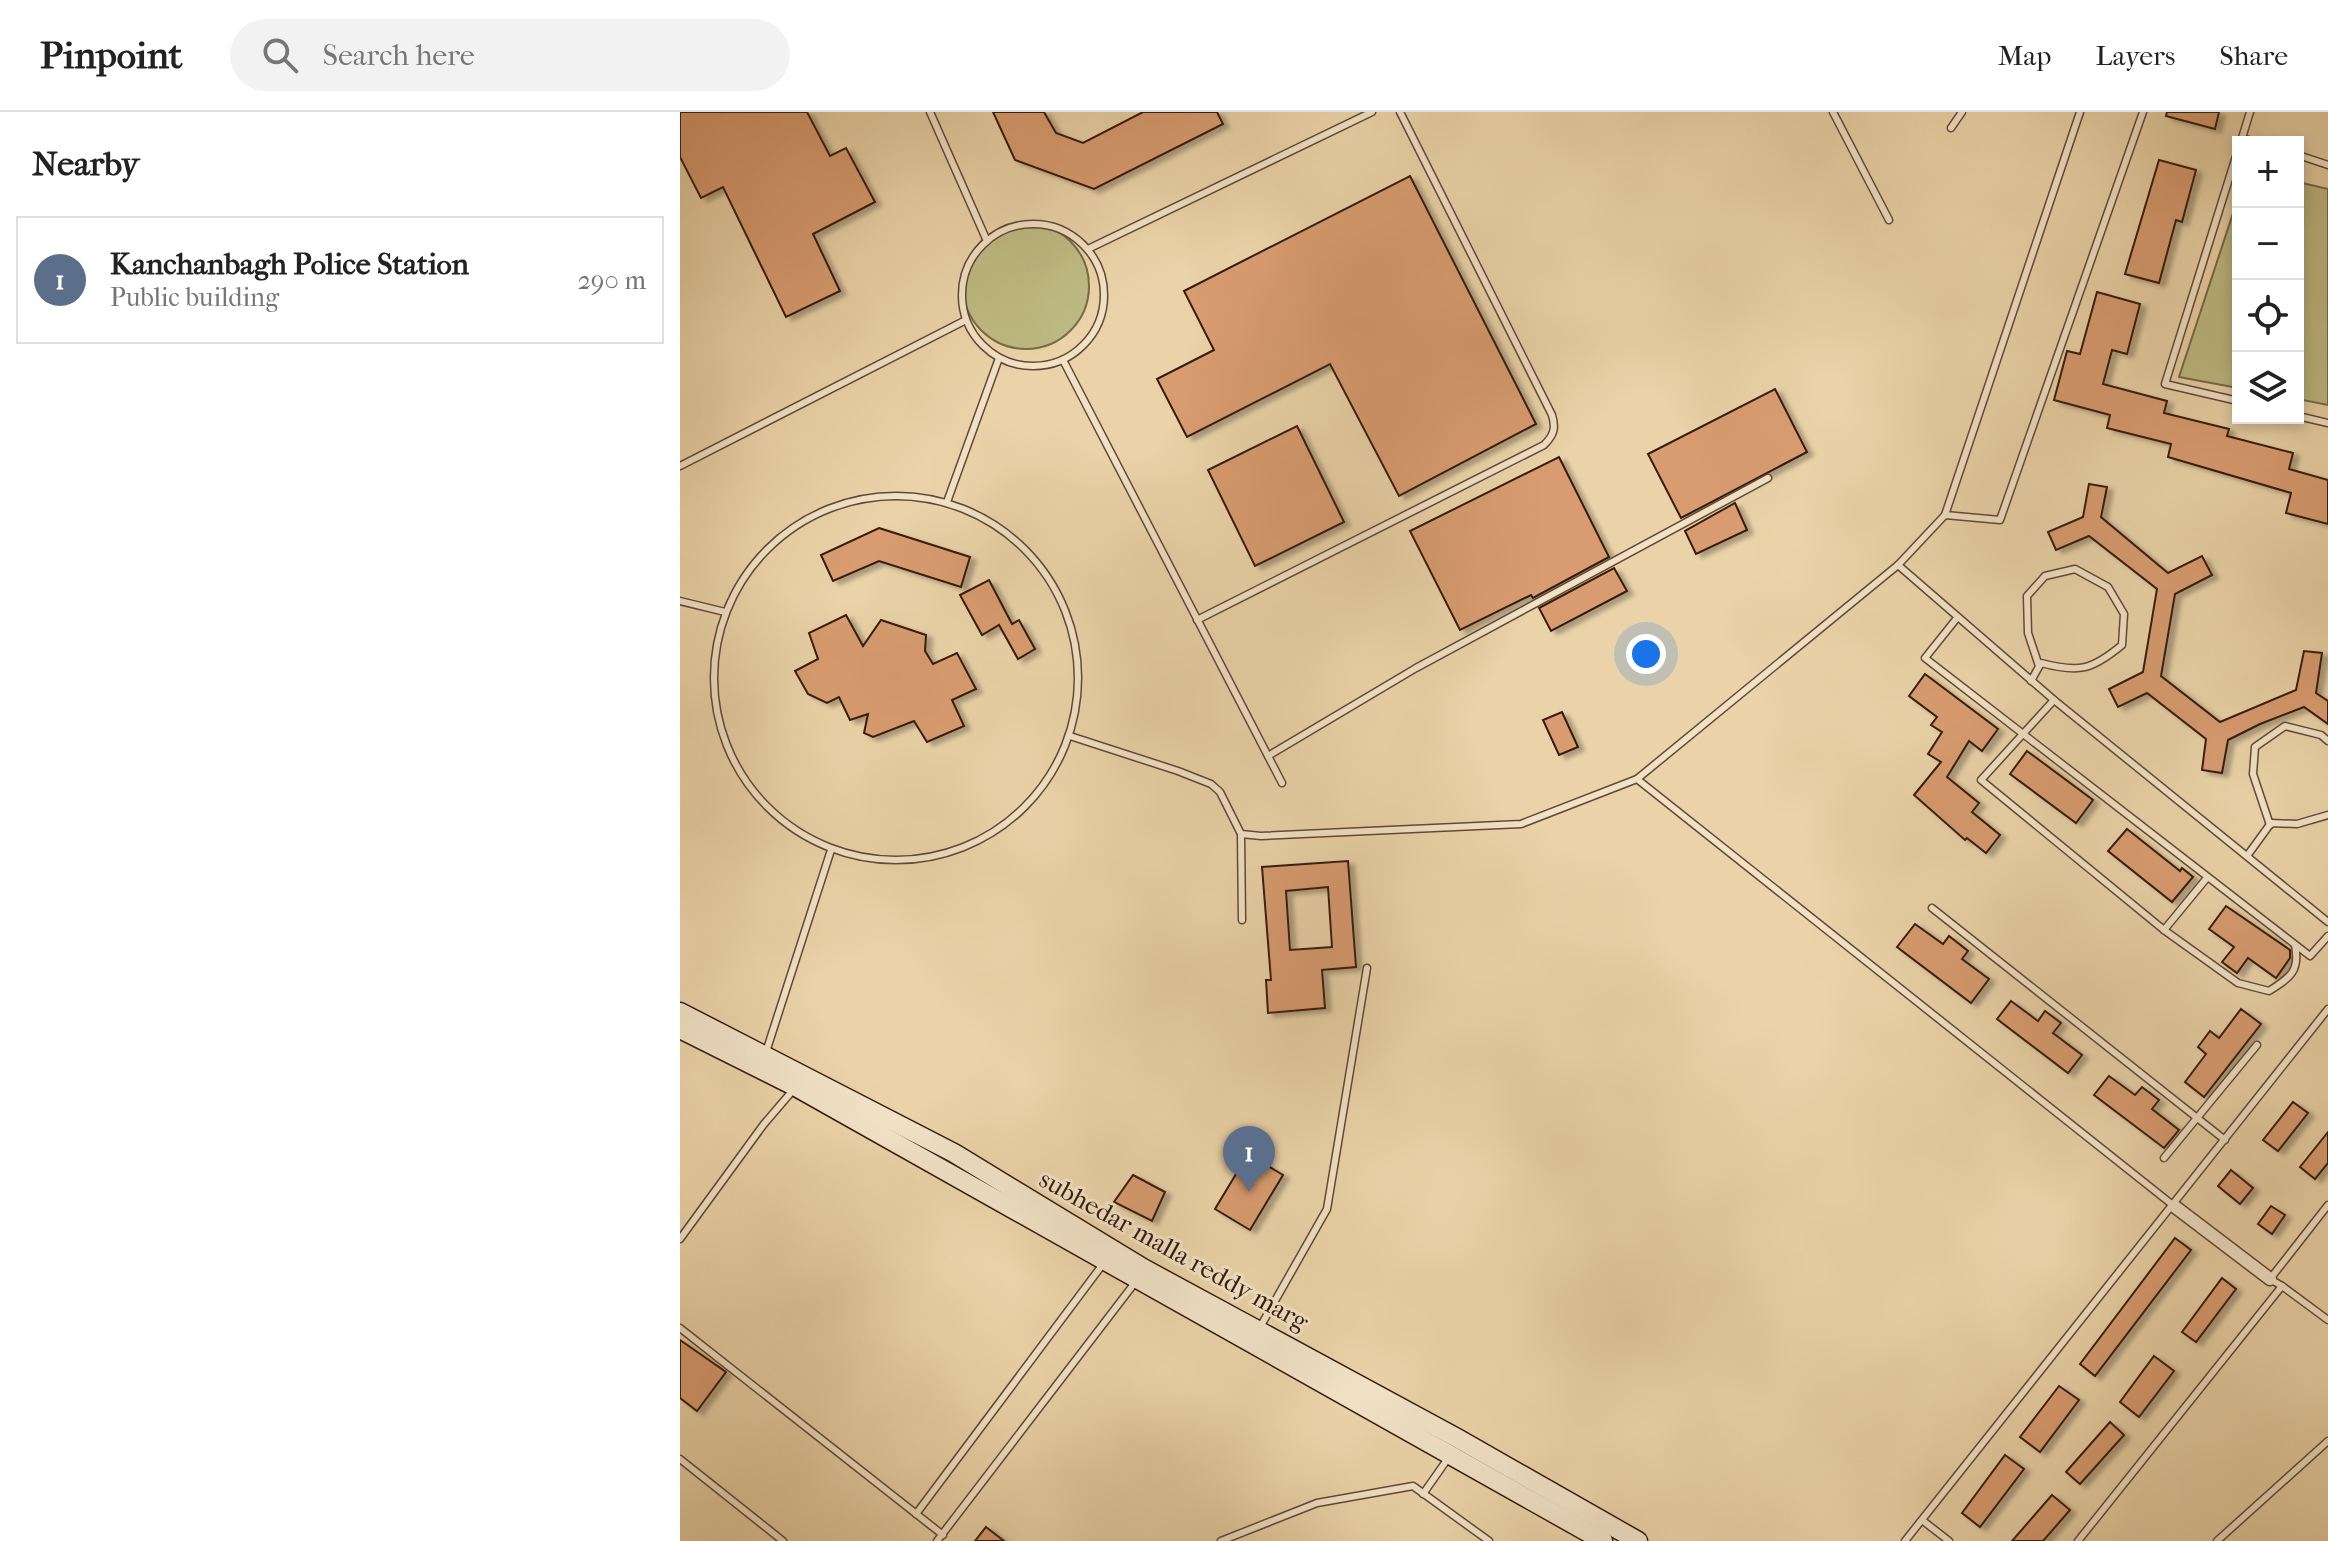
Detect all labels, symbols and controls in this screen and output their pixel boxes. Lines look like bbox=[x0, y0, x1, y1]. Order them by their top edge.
search box bbox=[230, 19, 790, 91]
text: Pinpoint bbox=[40, 33, 182, 78]
icon: search bbox=[258, 33, 302, 77]
text: Search here bbox=[322, 38, 475, 73]
text: Map bbox=[1998, 39, 2051, 72]
text: Layers bbox=[2095, 39, 2175, 72]
text: Share bbox=[2219, 39, 2288, 72]
map controls bbox=[2232, 136, 2304, 424]
button: + bbox=[2232, 136, 2304, 208]
text: Nearby bbox=[32, 144, 139, 184]
button: − bbox=[2232, 208, 2304, 280]
text: Kanchanbagh Police Station bbox=[110, 247, 469, 282]
text: 1 bbox=[55, 265, 65, 296]
text: 290 m bbox=[577, 265, 646, 296]
button: locate bbox=[2232, 280, 2304, 352]
text: Public building bbox=[110, 282, 279, 313]
button: layers bbox=[2232, 352, 2304, 424]
your location bbox=[1626, 634, 1666, 674]
pin: 1 bbox=[1223, 1126, 1275, 1192]
street label: subhedar malla reddy marg bbox=[1034, 1163, 1315, 1338]

